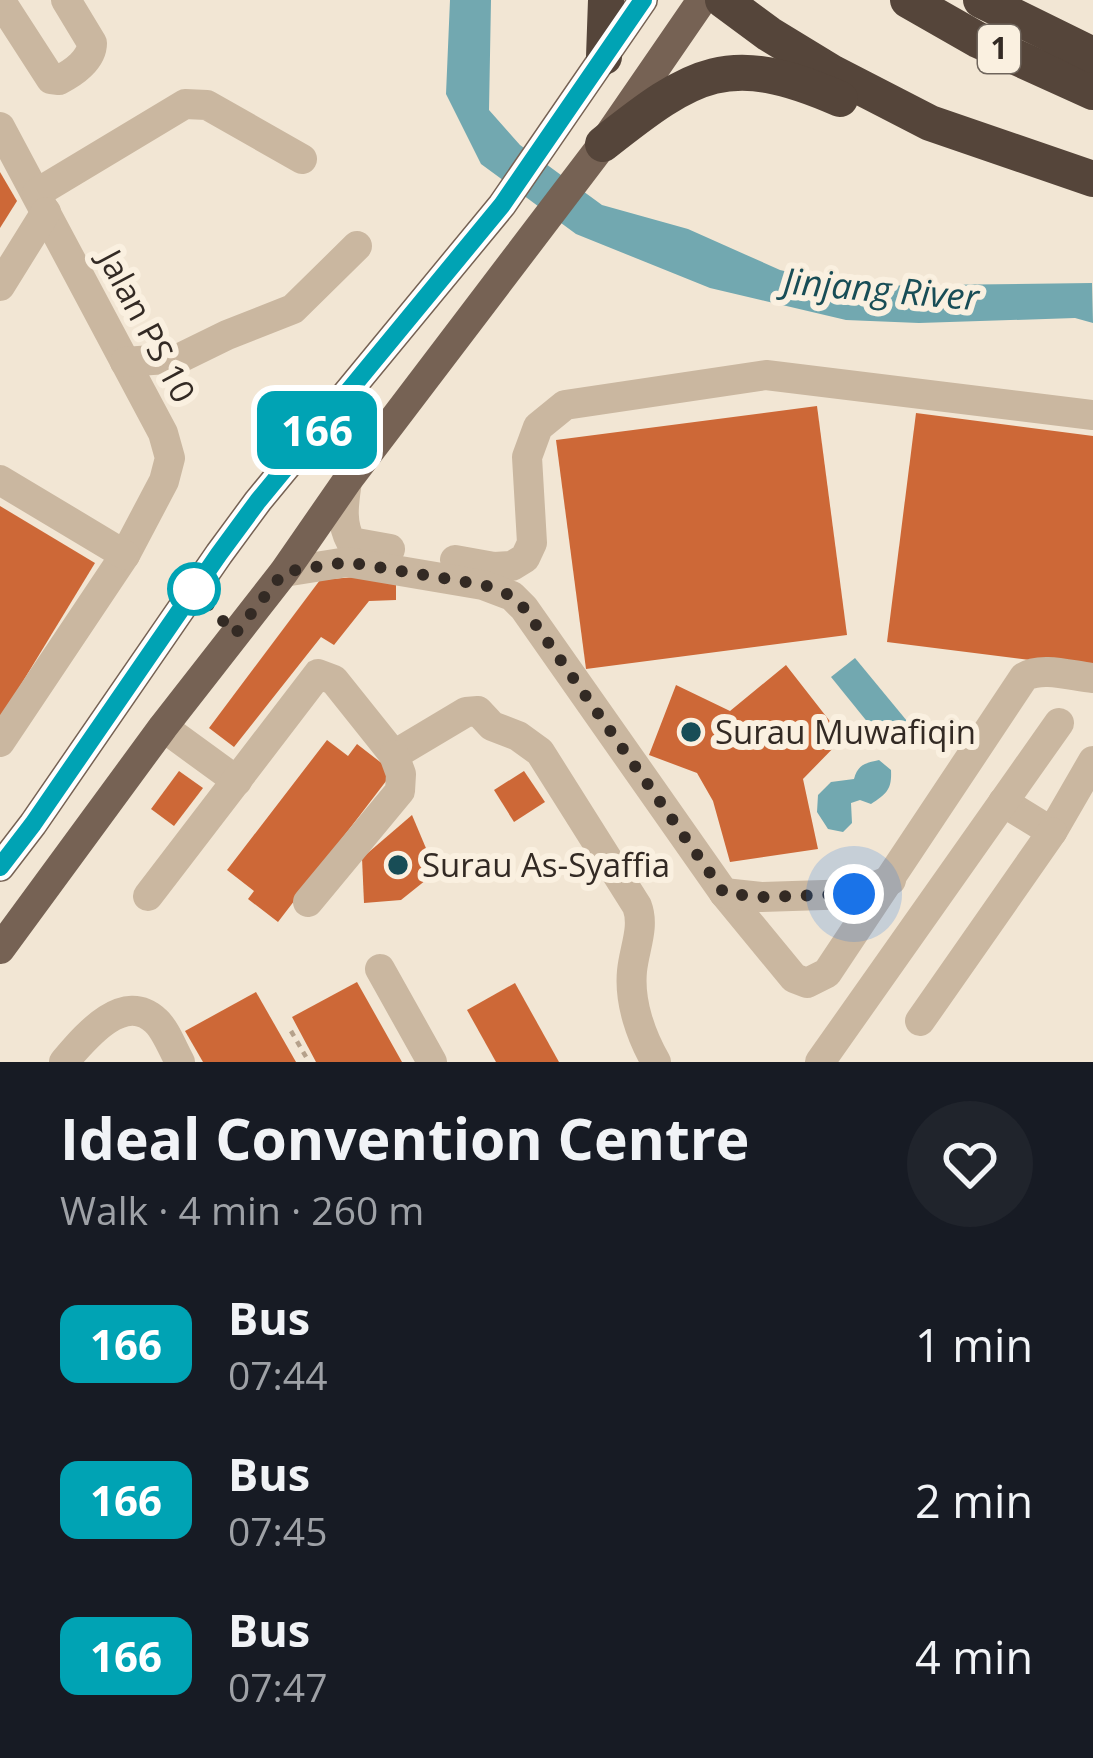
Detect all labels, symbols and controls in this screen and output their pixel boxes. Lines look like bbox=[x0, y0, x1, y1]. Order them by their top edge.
road number: 1 bbox=[978, 25, 1020, 73]
street label: Jalan PS 10 bbox=[87, 239, 206, 410]
water label: Jinjang River bbox=[775, 255, 983, 322]
line badge: 166 bbox=[248, 391, 386, 469]
text: 166 bbox=[281, 401, 353, 458]
unlabelled marker bbox=[169, 564, 219, 614]
place label: Surau Muwafiqin bbox=[715, 709, 976, 754]
marker: Surau Muwafiqin bbox=[678, 719, 704, 745]
place label: Surau As-Syaffia bbox=[422, 842, 670, 887]
marker: Surau As-Syaffia bbox=[385, 852, 411, 878]
your location bbox=[824, 864, 884, 924]
text: Ideal Convention Centre bbox=[60, 1099, 749, 1177]
button: heart bbox=[907, 1101, 1033, 1227]
text: Walk · 4 min · 260 m bbox=[60, 1183, 424, 1236]
text: Bus bbox=[228, 1287, 310, 1348]
text: 1 min bbox=[915, 1314, 1033, 1375]
text: 166 bbox=[90, 1315, 162, 1372]
text: 07:44 bbox=[228, 1348, 327, 1401]
text: Bus bbox=[228, 1443, 310, 1504]
text: 2 min bbox=[915, 1470, 1033, 1531]
text: 166 bbox=[90, 1471, 162, 1528]
text: 07:45 bbox=[228, 1504, 327, 1557]
text: Bus bbox=[228, 1599, 310, 1660]
text: 4 min bbox=[915, 1626, 1033, 1687]
text: 166 bbox=[90, 1627, 162, 1684]
text: 07:47 bbox=[228, 1660, 327, 1713]

